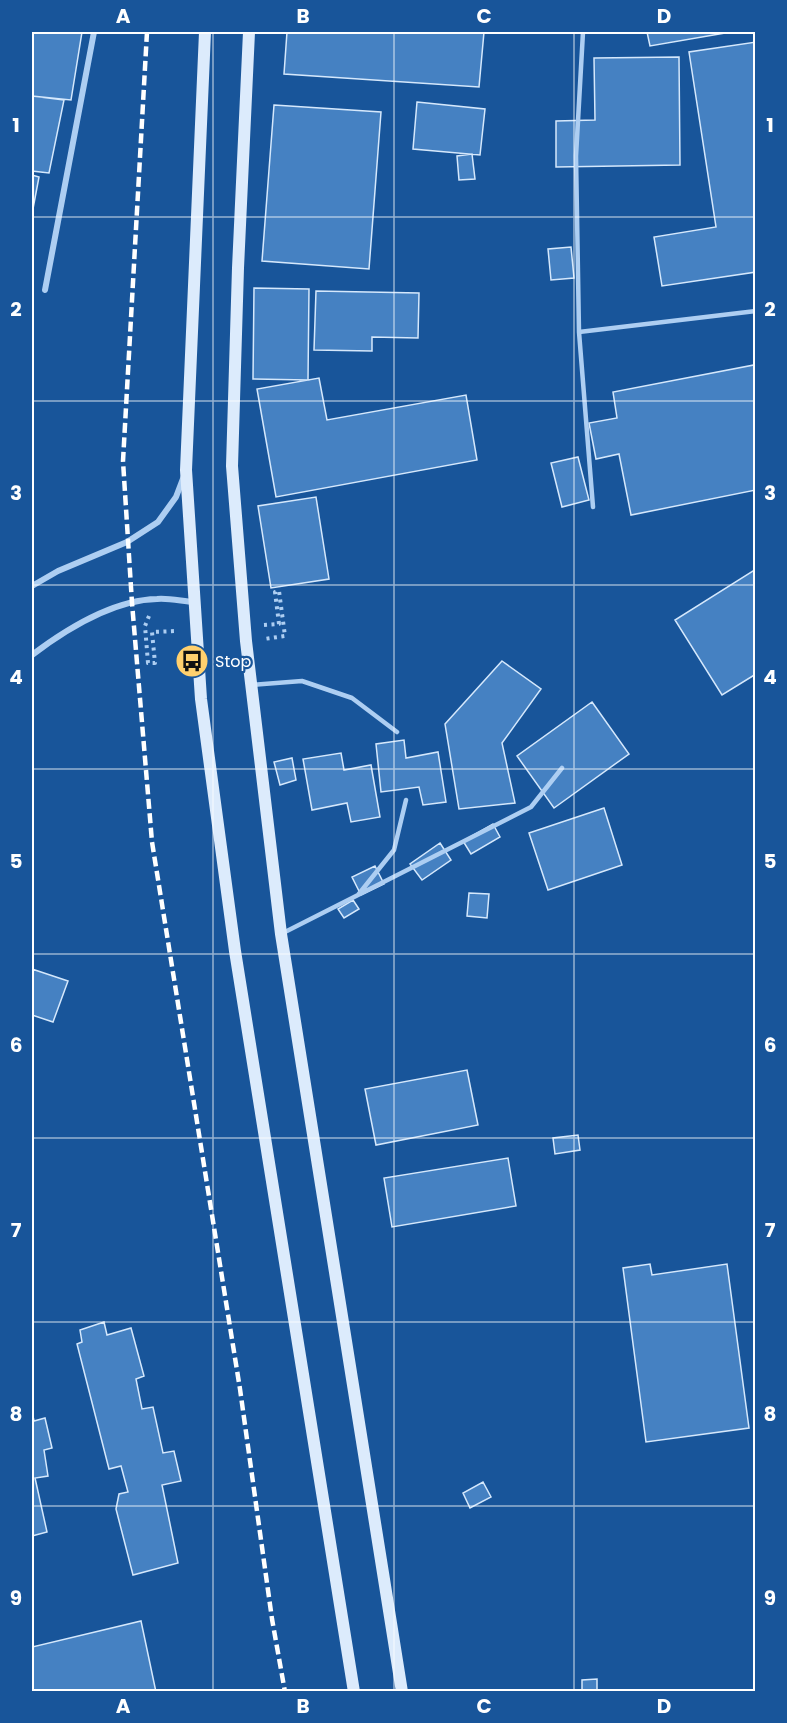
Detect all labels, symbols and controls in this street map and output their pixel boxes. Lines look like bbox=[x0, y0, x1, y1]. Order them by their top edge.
text: A bbox=[116, 2, 131, 30]
text: B bbox=[296, 2, 310, 30]
text: C bbox=[476, 2, 492, 30]
text: D bbox=[657, 2, 671, 30]
text: 1 bbox=[12, 111, 20, 139]
text: 1 bbox=[766, 111, 774, 139]
text: 2 bbox=[10, 295, 22, 323]
text: 2 bbox=[764, 295, 776, 323]
text: 3 bbox=[10, 479, 22, 507]
text: 3 bbox=[764, 479, 776, 507]
bus stop icon: Stop bbox=[174, 643, 210, 679]
place label: Stop bbox=[215, 650, 251, 673]
text: 4 bbox=[9, 663, 23, 691]
text: 4 bbox=[763, 663, 777, 691]
text: 5 bbox=[10, 847, 23, 875]
text: 5 bbox=[764, 847, 777, 875]
text: 6 bbox=[10, 1031, 22, 1059]
text: 6 bbox=[764, 1031, 776, 1059]
text: 7 bbox=[11, 1216, 22, 1244]
text: 7 bbox=[765, 1216, 776, 1244]
text: 8 bbox=[10, 1400, 22, 1428]
text: 8 bbox=[764, 1400, 776, 1428]
text: 9 bbox=[10, 1584, 22, 1612]
text: 9 bbox=[764, 1584, 776, 1612]
text: A bbox=[116, 1692, 131, 1720]
text: B bbox=[296, 1692, 310, 1720]
text: C bbox=[476, 1692, 492, 1720]
text: D bbox=[657, 1692, 671, 1720]

